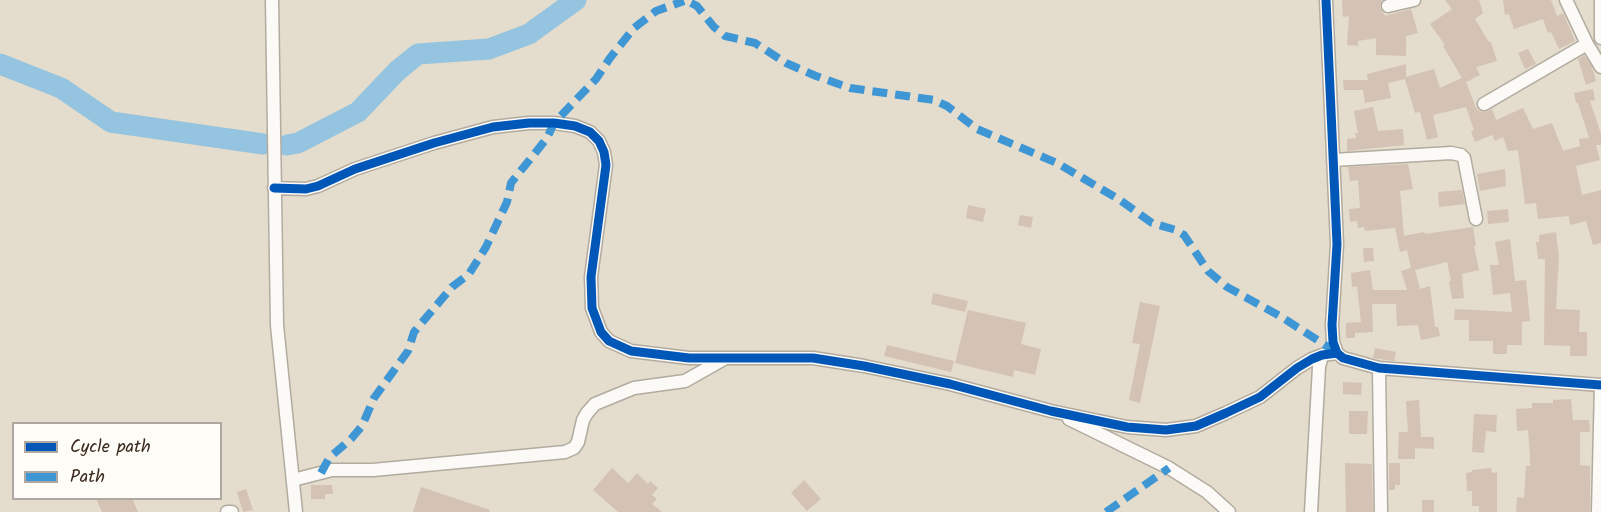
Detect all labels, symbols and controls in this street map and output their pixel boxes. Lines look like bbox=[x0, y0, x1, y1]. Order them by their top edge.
legend bbox=[12, 422, 222, 500]
text: Cycle path bbox=[70, 433, 151, 462]
text: Path bbox=[70, 463, 105, 492]

